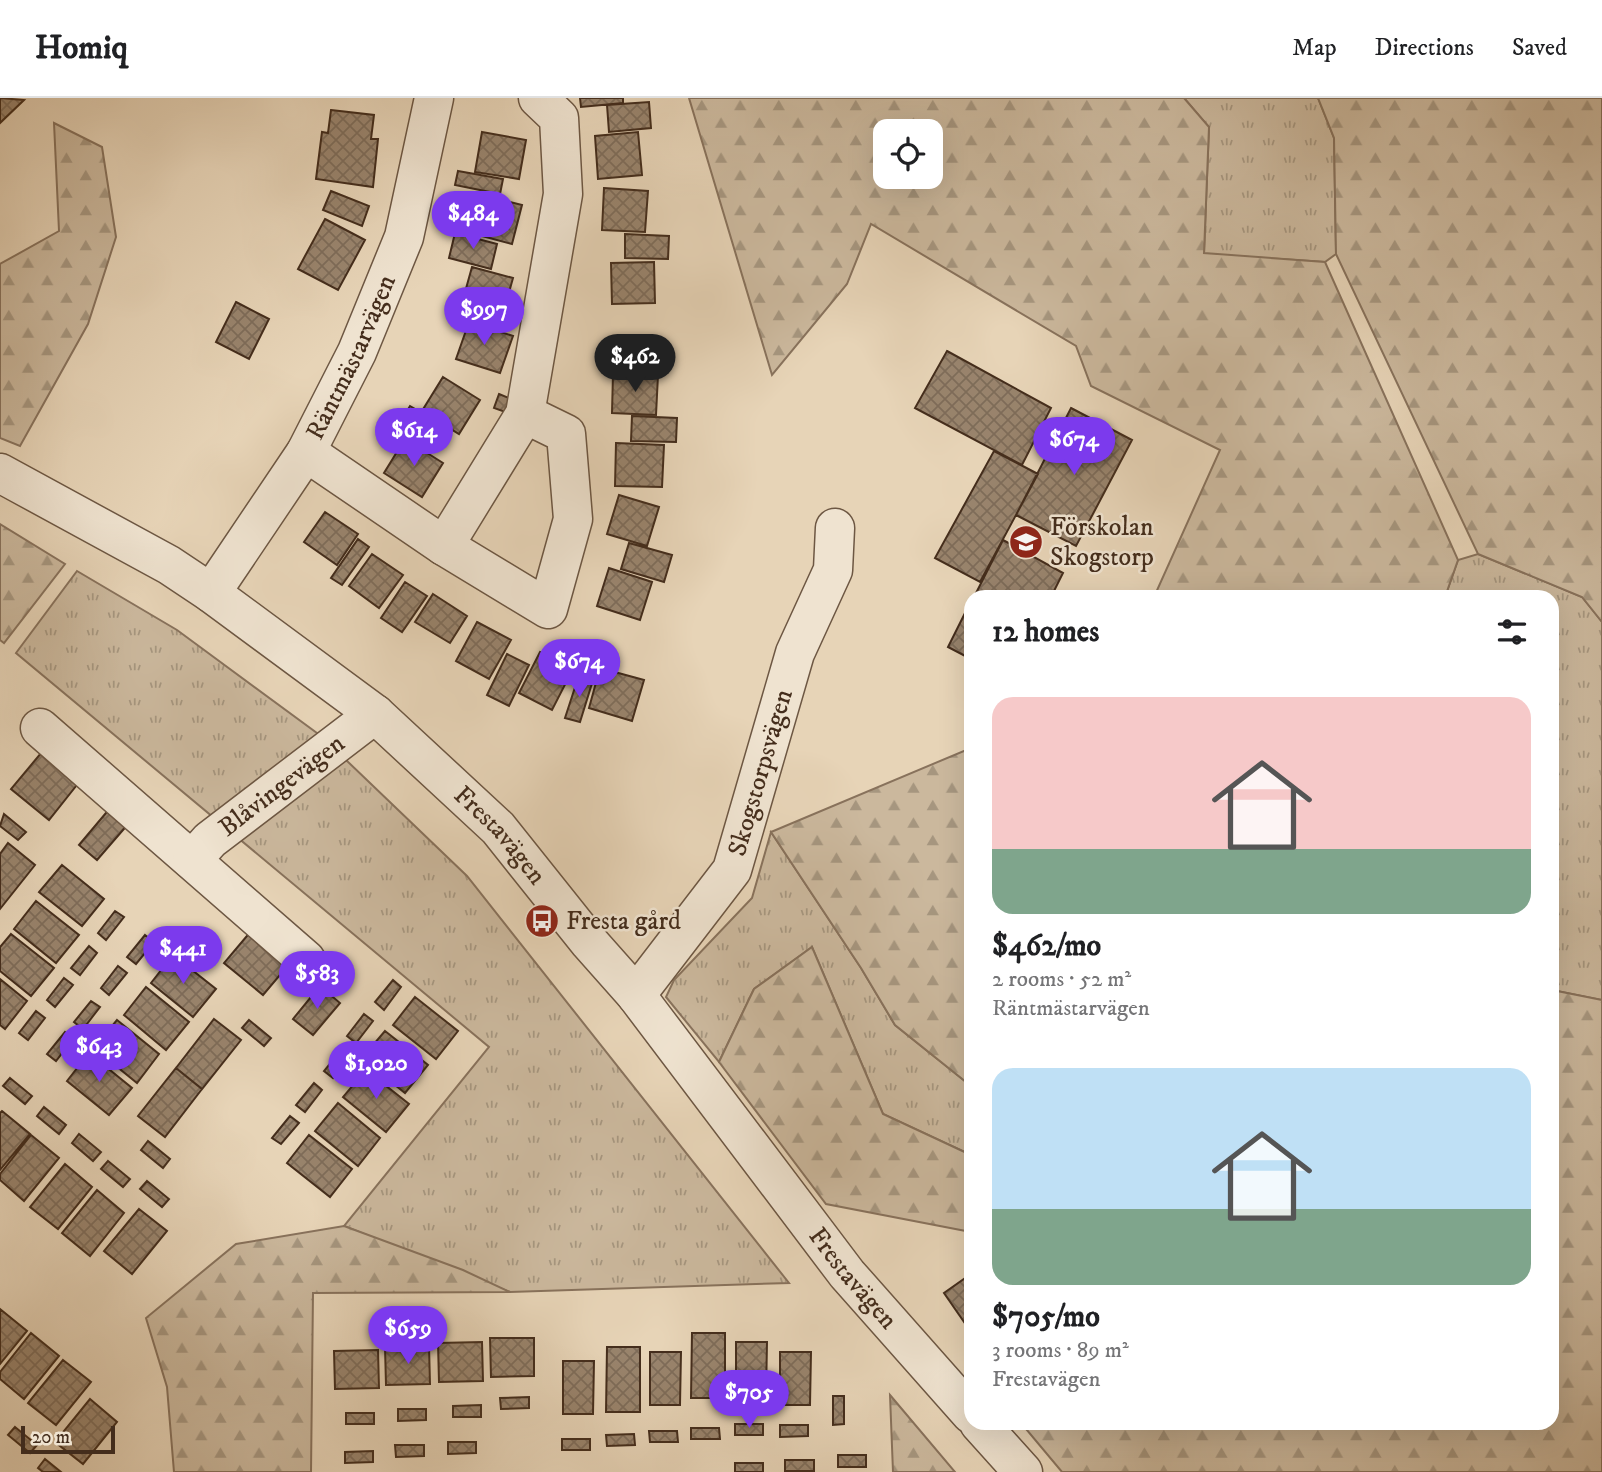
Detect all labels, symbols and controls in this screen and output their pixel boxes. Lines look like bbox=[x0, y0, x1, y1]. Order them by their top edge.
text: Homiq bbox=[35, 28, 128, 69]
text: Map bbox=[1292, 33, 1337, 63]
text: Directions bbox=[1375, 33, 1474, 63]
text: Saved bbox=[1512, 33, 1567, 63]
map controls bbox=[873, 119, 943, 189]
button: locate bbox=[873, 119, 943, 189]
pin: $484 bbox=[432, 192, 514, 251]
text: $484 bbox=[448, 199, 498, 228]
street label: Räntmästarvägen bbox=[298, 270, 403, 445]
pin: $997 bbox=[443, 288, 525, 347]
text: $997 bbox=[460, 295, 508, 324]
pin: $462 bbox=[594, 334, 676, 394]
text: $462 bbox=[610, 342, 660, 371]
pin: $614 bbox=[373, 408, 455, 468]
text: $614 bbox=[391, 416, 437, 445]
pin: $674 bbox=[1033, 418, 1115, 477]
text: $674 bbox=[1049, 425, 1099, 454]
place label: Förskolan Skogstorp bbox=[1050, 511, 1154, 574]
school or university icon: Förskolan Skogstorp bbox=[1007, 523, 1045, 561]
icon: filters bbox=[1493, 613, 1531, 651]
text: 12 homes bbox=[992, 614, 1099, 651]
pin: $674 bbox=[538, 640, 620, 699]
text: $674 bbox=[554, 647, 604, 676]
street label: Skogstorpsvägen bbox=[720, 685, 800, 860]
street label: Blåvingevägen bbox=[212, 726, 351, 844]
icon: home bbox=[1199, 742, 1325, 868]
street label: Frestavägen bbox=[447, 779, 554, 892]
bus stop icon: Fresta gård bbox=[523, 902, 561, 940]
place label: Fresta gård bbox=[566, 905, 681, 938]
pin: $441 bbox=[142, 926, 224, 986]
text: $462/mo bbox=[992, 928, 1101, 965]
text: $441 bbox=[159, 934, 207, 963]
pin: $583 bbox=[276, 951, 358, 1011]
text: $583 bbox=[295, 959, 339, 988]
text: 2 rooms · 52 m² bbox=[992, 965, 1131, 994]
text: Räntmästarvägen bbox=[992, 994, 1150, 1023]
pin: $643 bbox=[58, 1024, 140, 1084]
text: $643 bbox=[76, 1032, 122, 1061]
pin: $1,020 bbox=[319, 1042, 433, 1101]
text: $1,020 bbox=[344, 1049, 408, 1078]
icon: home bbox=[1199, 1113, 1325, 1239]
street label: Frestavägen bbox=[801, 1221, 905, 1336]
text: $705/mo bbox=[992, 1299, 1100, 1336]
pin: $659 bbox=[367, 1306, 449, 1366]
text: $659 bbox=[384, 1314, 432, 1343]
text: 3 rooms · 89 m² bbox=[992, 1336, 1129, 1365]
text: Frestavägen bbox=[992, 1365, 1100, 1394]
pin: $705 bbox=[708, 1370, 790, 1430]
text: $705 bbox=[725, 1378, 773, 1407]
scale bar bbox=[21, 1423, 116, 1455]
text: 20 m bbox=[32, 1426, 70, 1449]

